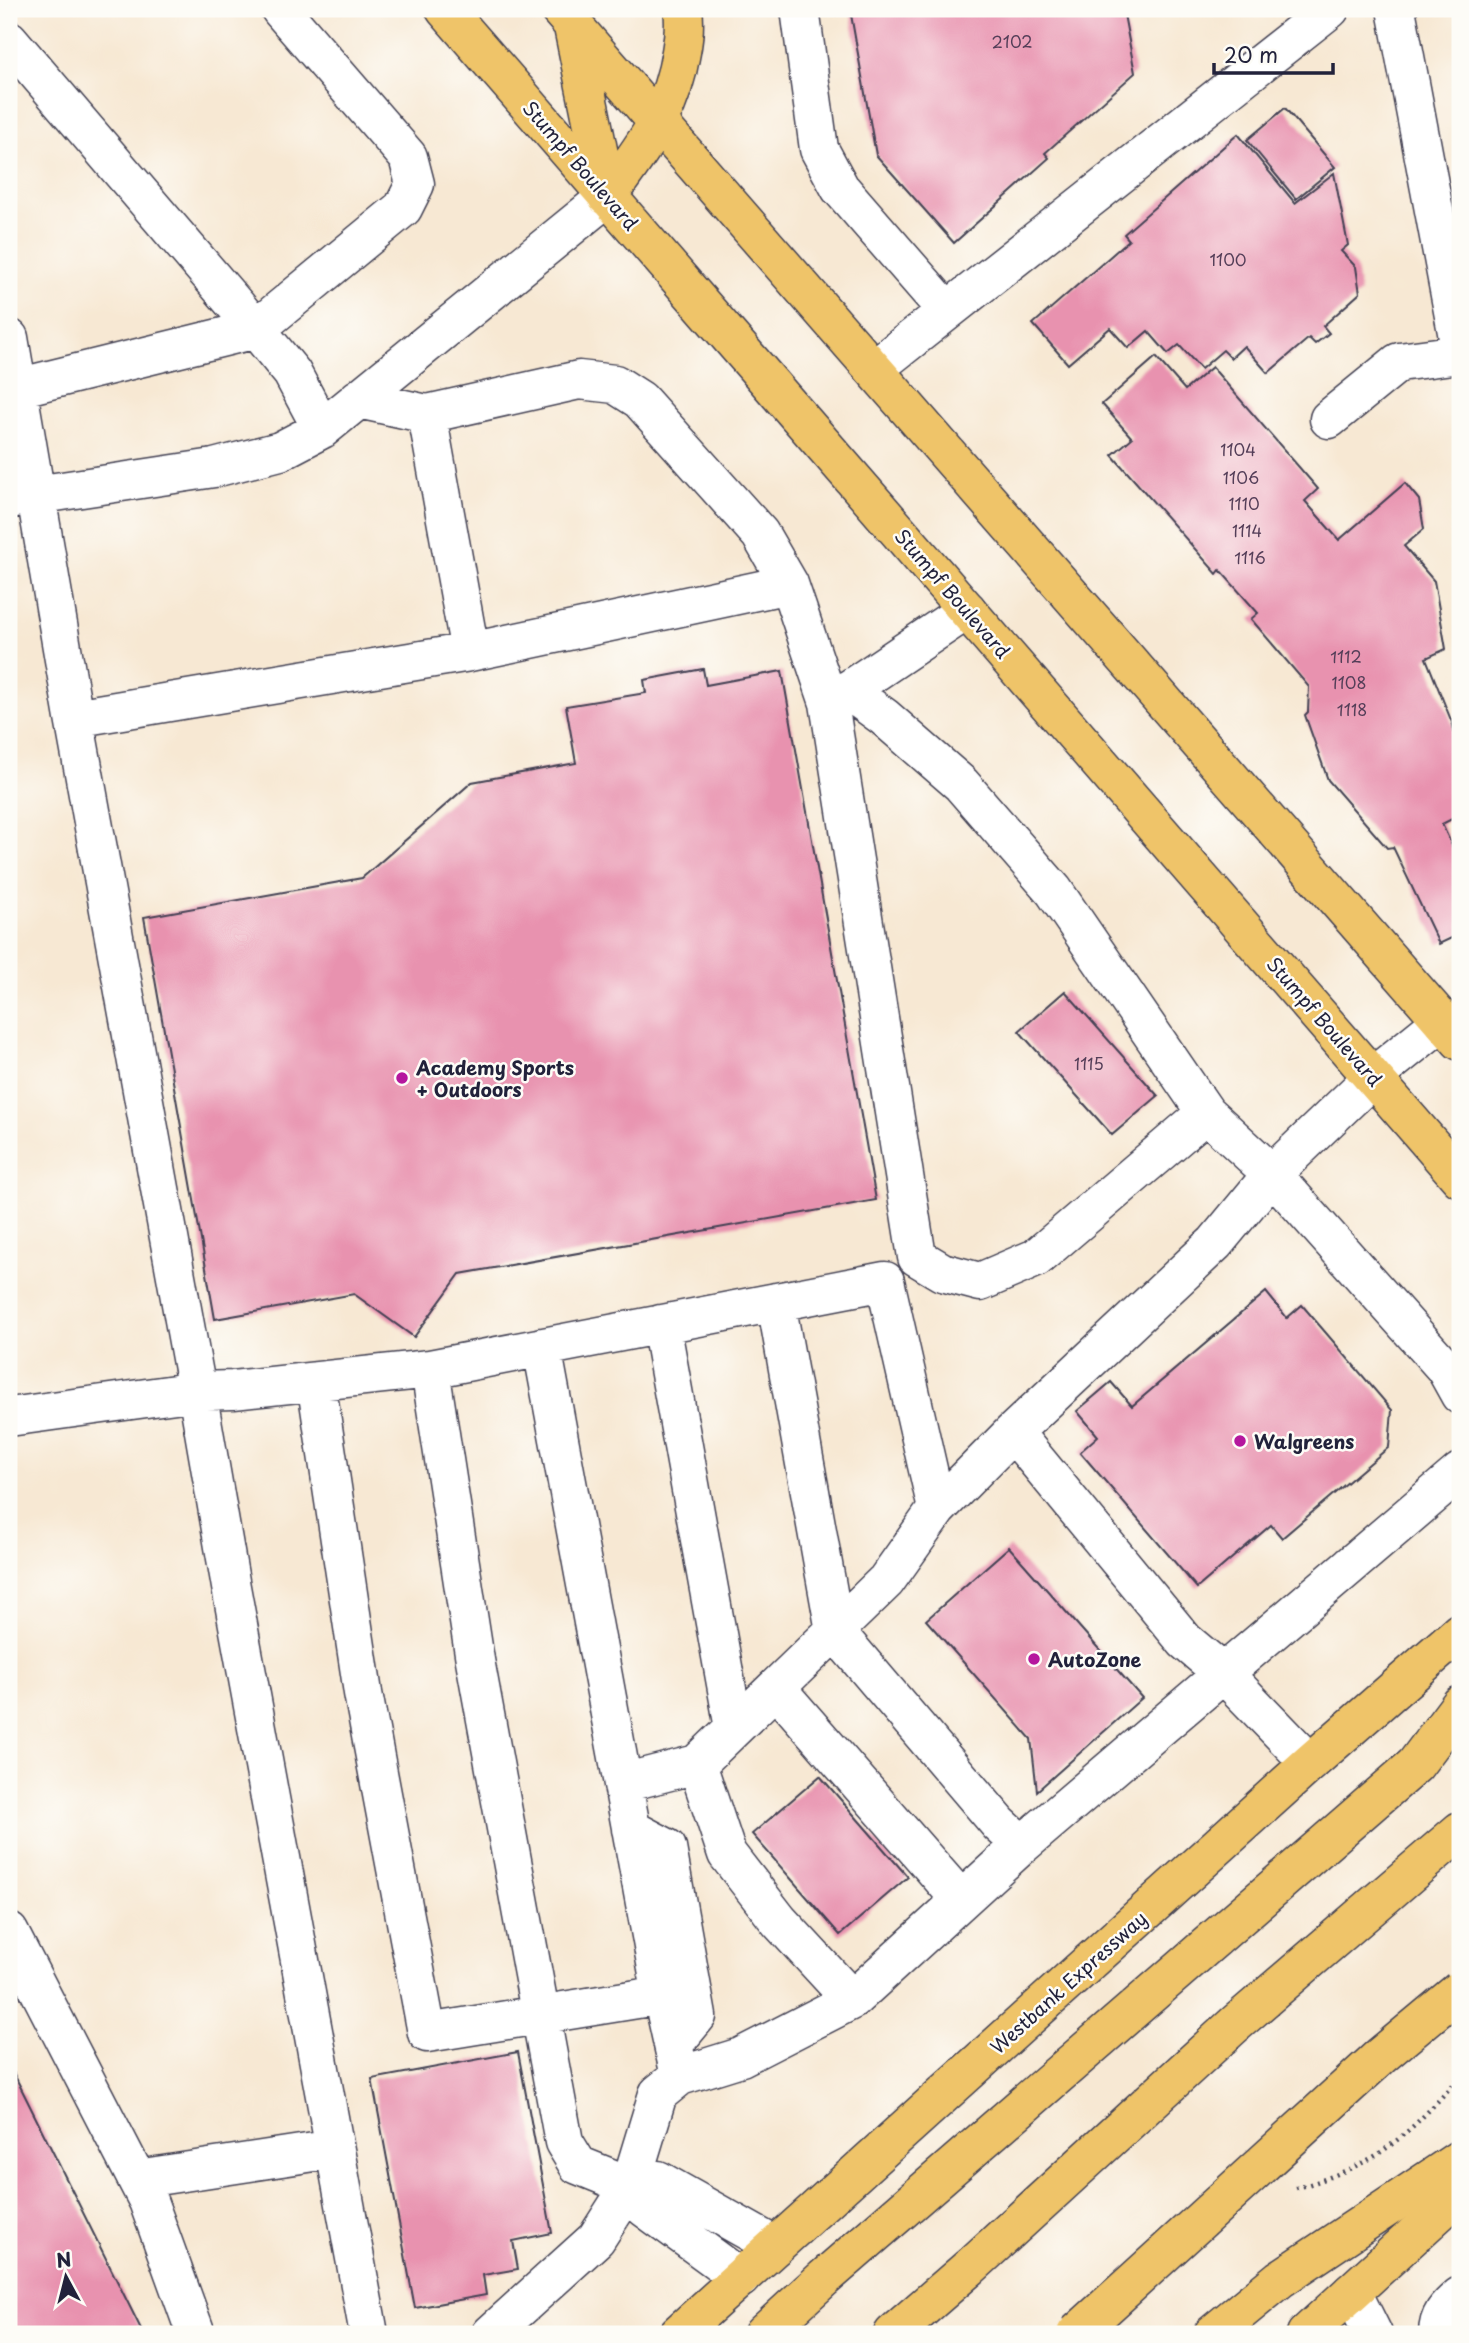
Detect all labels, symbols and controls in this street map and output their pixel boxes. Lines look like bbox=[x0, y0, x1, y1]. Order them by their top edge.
house number: 2102 bbox=[991, 29, 1033, 53]
scale bar bbox=[1214, 32, 1332, 76]
text: 20 m bbox=[1224, 38, 1278, 70]
street label: Stumpf Boulevard bbox=[517, 94, 645, 236]
house number: 1100 bbox=[1209, 247, 1247, 271]
house number: 1104 bbox=[1220, 437, 1256, 461]
house number: 1106 bbox=[1223, 465, 1259, 489]
house number: 1110 bbox=[1228, 491, 1260, 515]
house number: 1114 bbox=[1232, 518, 1262, 542]
street label: Stumpf Boulevard bbox=[889, 522, 1017, 664]
house number: 1116 bbox=[1234, 545, 1266, 569]
house number: 1112 bbox=[1330, 644, 1362, 668]
house number: 1108 bbox=[1331, 670, 1367, 694]
house number: 1118 bbox=[1337, 697, 1367, 721]
street label: Stumpf Boulevard bbox=[1261, 950, 1389, 1092]
house number: 1115 bbox=[1074, 1051, 1104, 1075]
place label: Academy Sports + Outdoors bbox=[415, 1053, 574, 1103]
marker: Academy Sports + Outdoors bbox=[394, 1070, 410, 1086]
place label: Walgreens bbox=[1254, 1427, 1354, 1455]
marker: Walgreens bbox=[1232, 1433, 1248, 1449]
place label: AutoZone bbox=[1048, 1645, 1142, 1673]
marker: AutoZone bbox=[1026, 1651, 1042, 1667]
street label: Westbank Expressway bbox=[984, 1904, 1152, 2060]
north arrow bbox=[32, 2242, 102, 2312]
text: N bbox=[55, 2244, 73, 2274]

